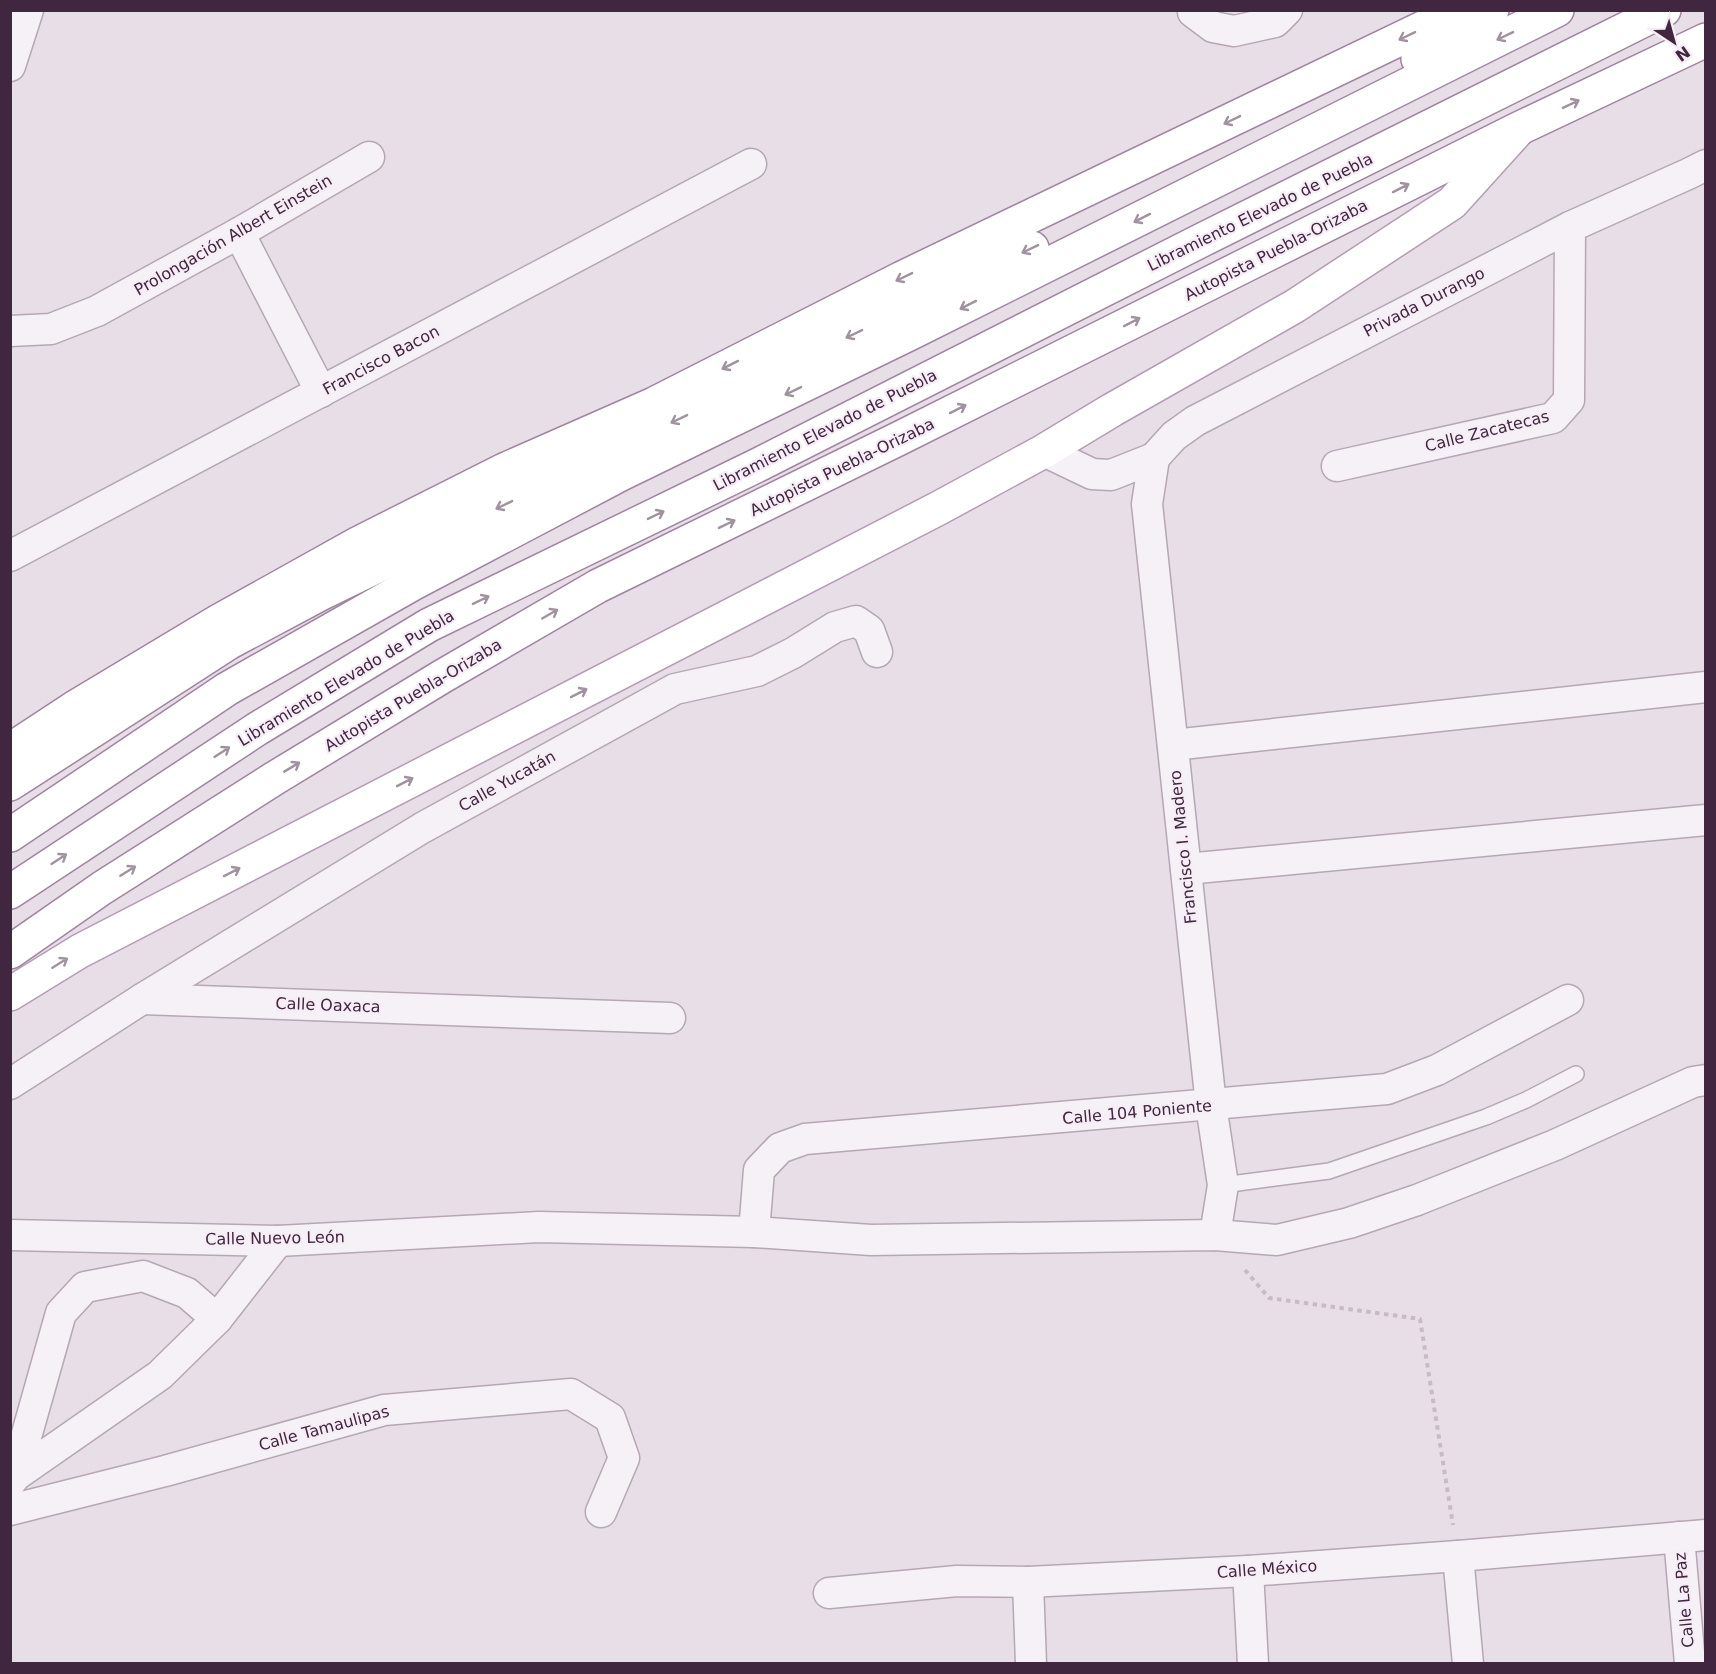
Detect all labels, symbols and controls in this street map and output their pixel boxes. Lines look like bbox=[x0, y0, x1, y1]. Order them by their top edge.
north arrow bbox=[1644, 12, 1704, 72]
one-way arrow bbox=[1399, 31, 1417, 42]
one-way arrow bbox=[1496, 31, 1514, 43]
text: N bbox=[1672, 42, 1694, 65]
one-way arrow bbox=[1562, 97, 1580, 109]
one-way arrow bbox=[1223, 115, 1241, 127]
street label: Libramiento Elevado de Puebla bbox=[1144, 149, 1376, 275]
street label: Prolongación Albert Einstein bbox=[131, 171, 335, 299]
one-way arrow bbox=[1391, 181, 1409, 193]
street label: Autopista Puebla-Orizaba bbox=[1181, 195, 1371, 305]
one-way arrow bbox=[1134, 212, 1152, 224]
one-way arrow bbox=[1021, 243, 1039, 255]
street label: Privada Durango bbox=[1360, 263, 1488, 341]
one-way arrow bbox=[896, 272, 914, 284]
one-way arrow bbox=[960, 299, 977, 311]
one-way arrow bbox=[1123, 316, 1141, 327]
street label: Francisco Bacon bbox=[319, 321, 443, 399]
one-way arrow bbox=[846, 329, 864, 340]
one-way arrow bbox=[722, 360, 740, 371]
street label: Libramiento Elevado de Puebla bbox=[710, 365, 940, 495]
one-way arrow bbox=[784, 385, 802, 397]
one-way arrow bbox=[949, 403, 966, 415]
street label: Calle Zacatecas bbox=[1423, 406, 1551, 456]
one-way arrow bbox=[670, 414, 688, 426]
street label: Autopista Puebla-Orizaba bbox=[747, 414, 937, 520]
one-way arrow bbox=[495, 499, 513, 511]
one-way arrow bbox=[646, 508, 664, 520]
one-way arrow bbox=[717, 518, 735, 529]
one-way arrow bbox=[471, 594, 489, 606]
street label: Libramiento Elevado de Puebla bbox=[235, 606, 457, 750]
one-way arrow bbox=[541, 607, 558, 619]
street label: Autopista Puebla-Orizaba bbox=[321, 635, 505, 755]
one-way arrow bbox=[569, 686, 587, 698]
one-way arrow bbox=[213, 746, 230, 758]
street label: Calle Yucatán bbox=[455, 747, 559, 815]
one-way arrow bbox=[283, 761, 300, 773]
street label: Francisco I. Madero bbox=[1165, 769, 1201, 925]
one-way arrow bbox=[396, 776, 414, 787]
one-way arrow bbox=[50, 853, 67, 865]
one-way arrow bbox=[119, 865, 136, 878]
one-way arrow bbox=[223, 866, 240, 878]
one-way arrow bbox=[51, 957, 68, 969]
street label: Calle Oaxaca bbox=[275, 994, 381, 1016]
street label: Calle 104 Poniente bbox=[1061, 1096, 1213, 1128]
street label: Calle Nuevo León bbox=[205, 1227, 345, 1249]
street label: Calle Tamaulipas bbox=[257, 1401, 391, 1455]
street label: Calle La Paz bbox=[1670, 1551, 1698, 1649]
street label: Calle México bbox=[1216, 1556, 1318, 1582]

